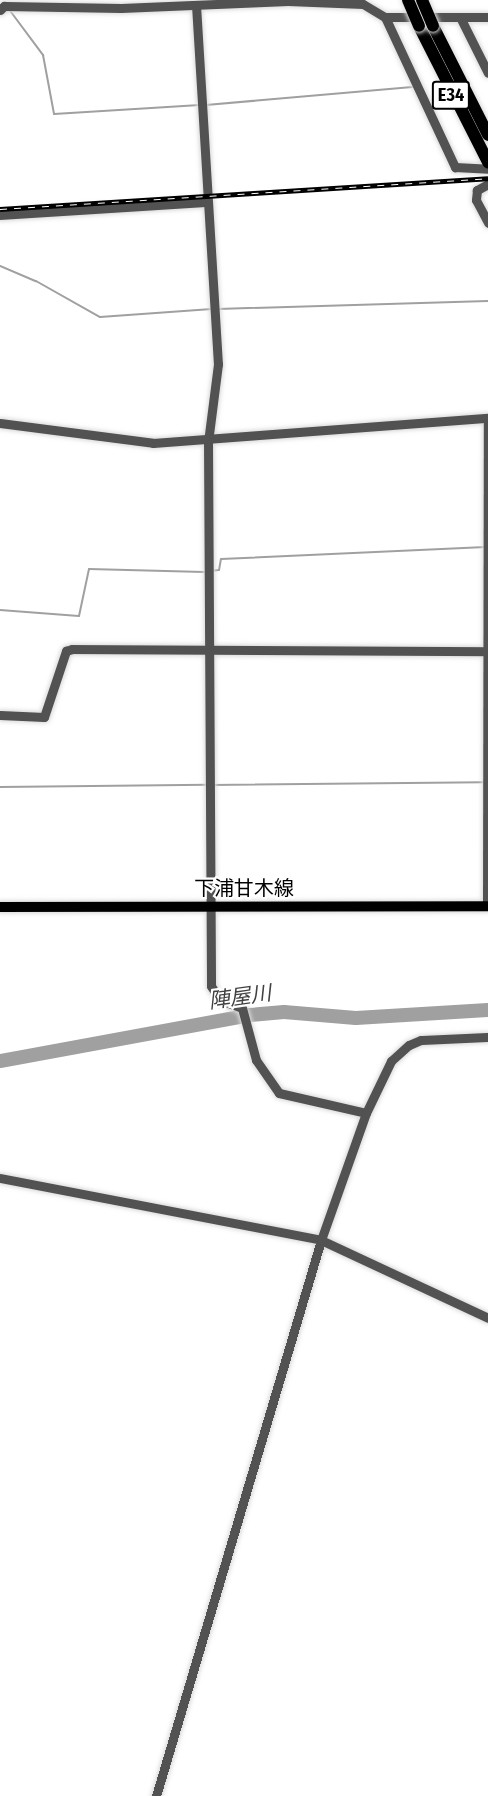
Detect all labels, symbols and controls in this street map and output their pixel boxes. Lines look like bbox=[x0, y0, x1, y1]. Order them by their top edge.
road number: E34 bbox=[432, 80, 470, 110]
street label: 下浦甘木線 bbox=[194, 876, 294, 900]
water label: 陣屋川 bbox=[207, 980, 273, 1014]

